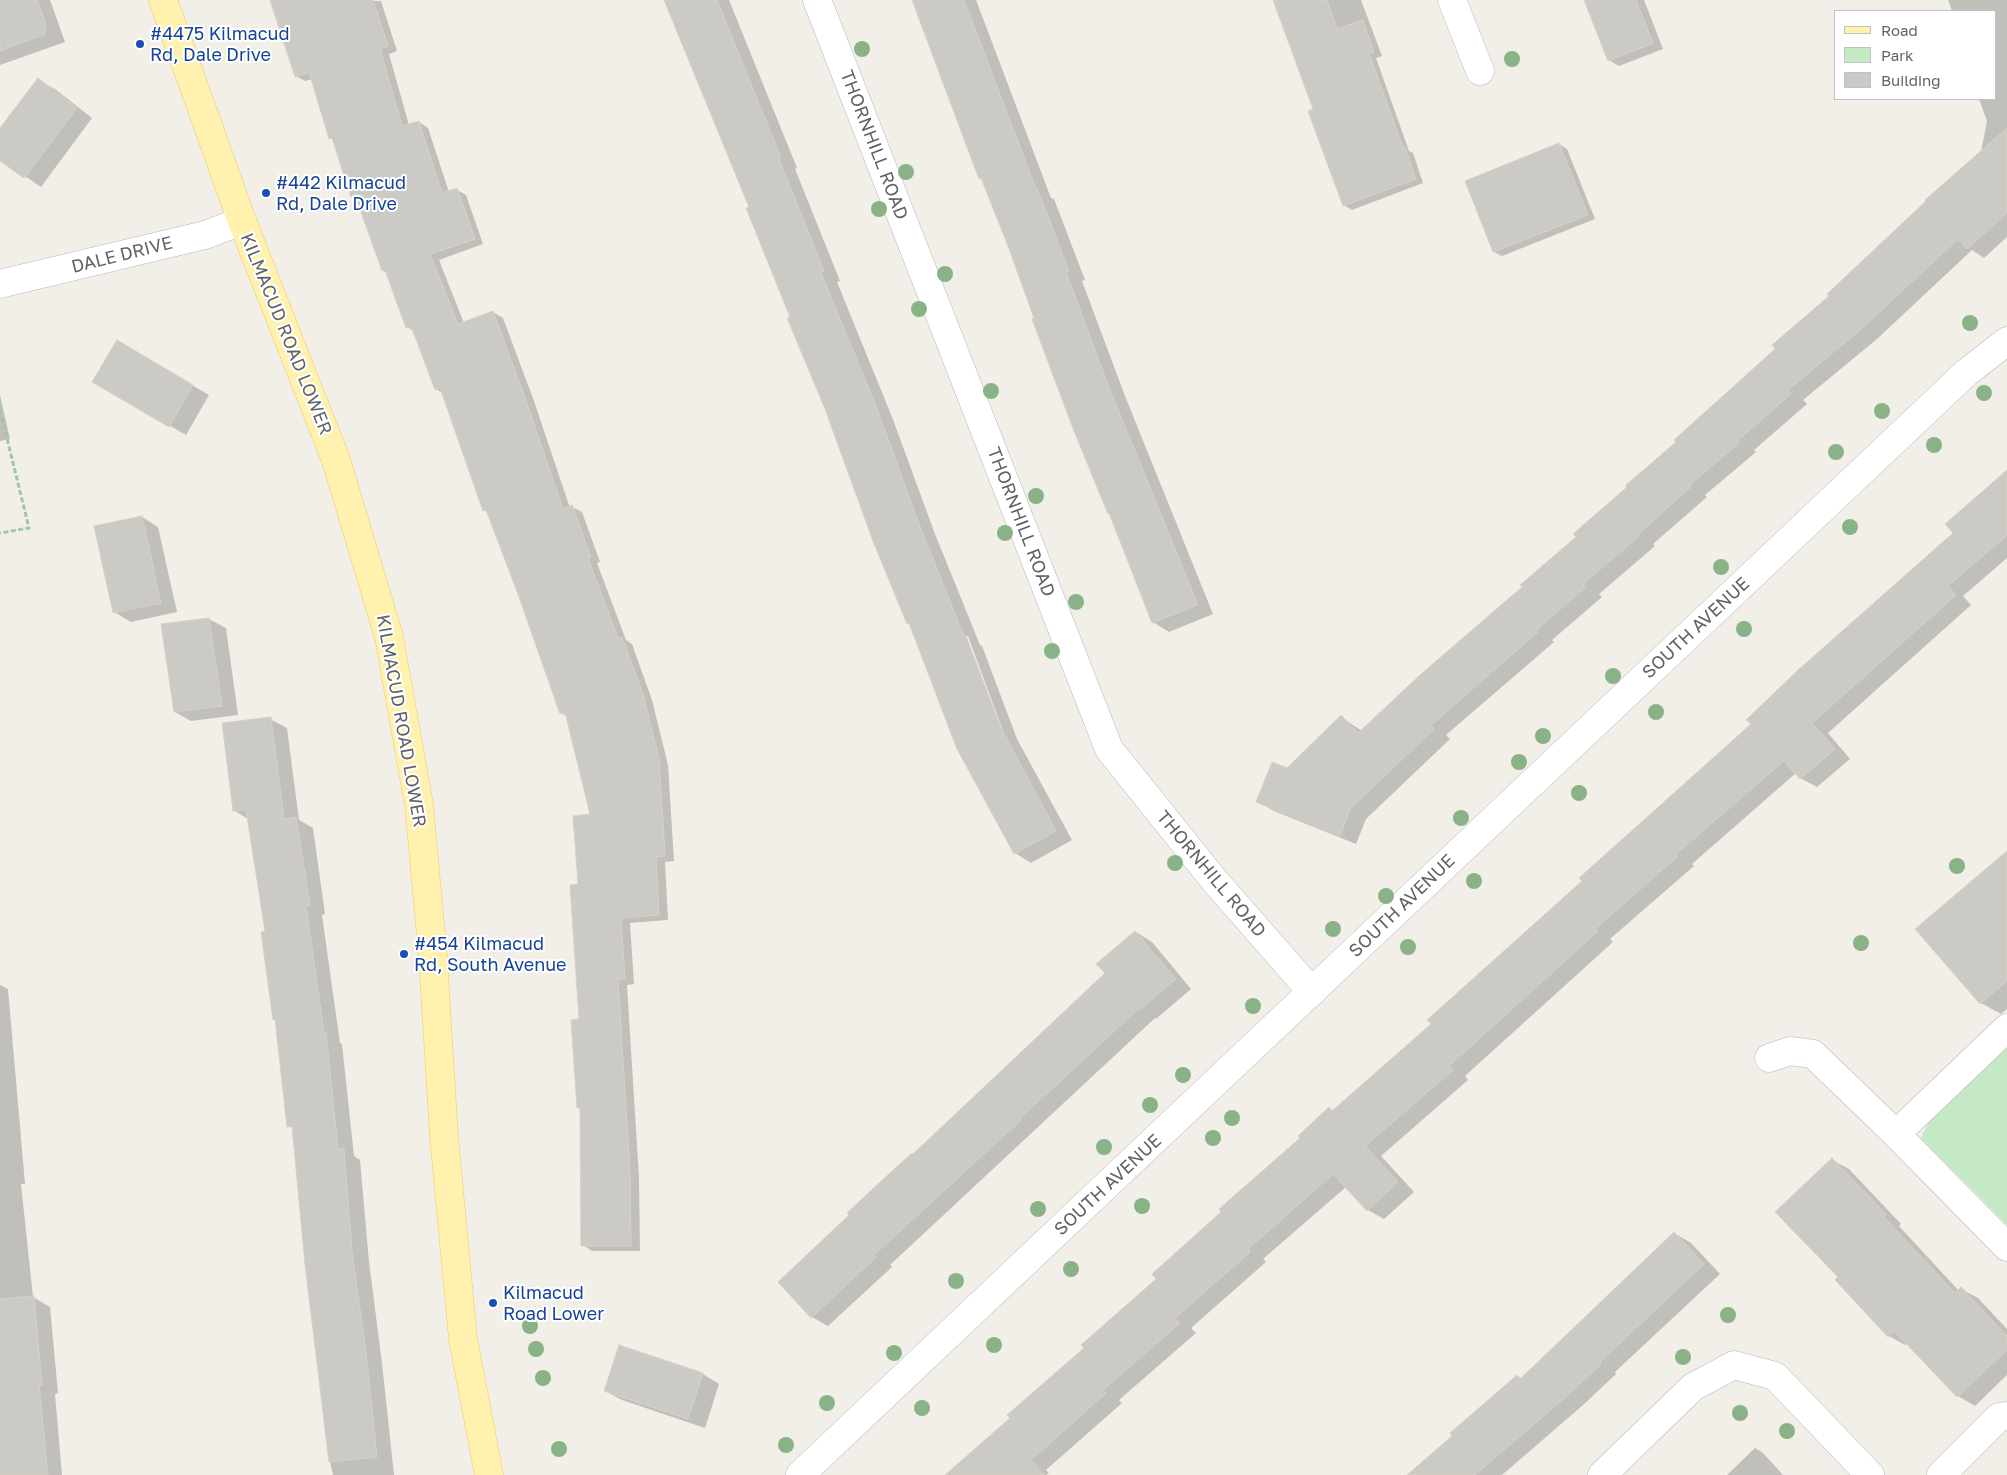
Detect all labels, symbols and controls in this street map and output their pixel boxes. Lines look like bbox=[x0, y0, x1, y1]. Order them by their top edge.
legend bbox=[1834, 10, 1997, 100]
text: Road bbox=[1881, 21, 1918, 39]
place label: #4475 Kilmacud Rd, Dale Drive bbox=[150, 23, 290, 66]
marker: #4475 Kilmacud Rd, Dale Drive bbox=[134, 38, 146, 50]
text: Park bbox=[1881, 46, 1913, 64]
street label: THORNHILL ROAD bbox=[836, 67, 912, 223]
text: Building bbox=[1881, 71, 1941, 89]
place label: #442 Kilmacud Rd, Dale Drive bbox=[276, 172, 406, 214]
marker: #442 Kilmacud Rd, Dale Drive bbox=[260, 187, 272, 199]
street label: KILMACUD ROAD LOWER bbox=[236, 230, 336, 438]
street label: DALE DRIVE bbox=[69, 232, 175, 278]
street label: THORNHILL ROAD bbox=[983, 444, 1059, 600]
street label: SOUTH AVENUE bbox=[1638, 573, 1754, 683]
street label: KILMACUD ROAD LOWER bbox=[372, 613, 430, 829]
street label: THORNHILL ROAD bbox=[1152, 806, 1270, 942]
street label: SOUTH AVENUE bbox=[1345, 850, 1459, 962]
place label: #454 Kilmacud Rd, South Avenue bbox=[414, 933, 567, 976]
marker: #454 Kilmacud Rd, South Avenue bbox=[398, 948, 410, 960]
street label: SOUTH AVENUE bbox=[1050, 1130, 1166, 1240]
place label: Kilmacud Road Lower bbox=[503, 1282, 604, 1325]
marker: Kilmacud Road Lower bbox=[487, 1297, 499, 1309]

